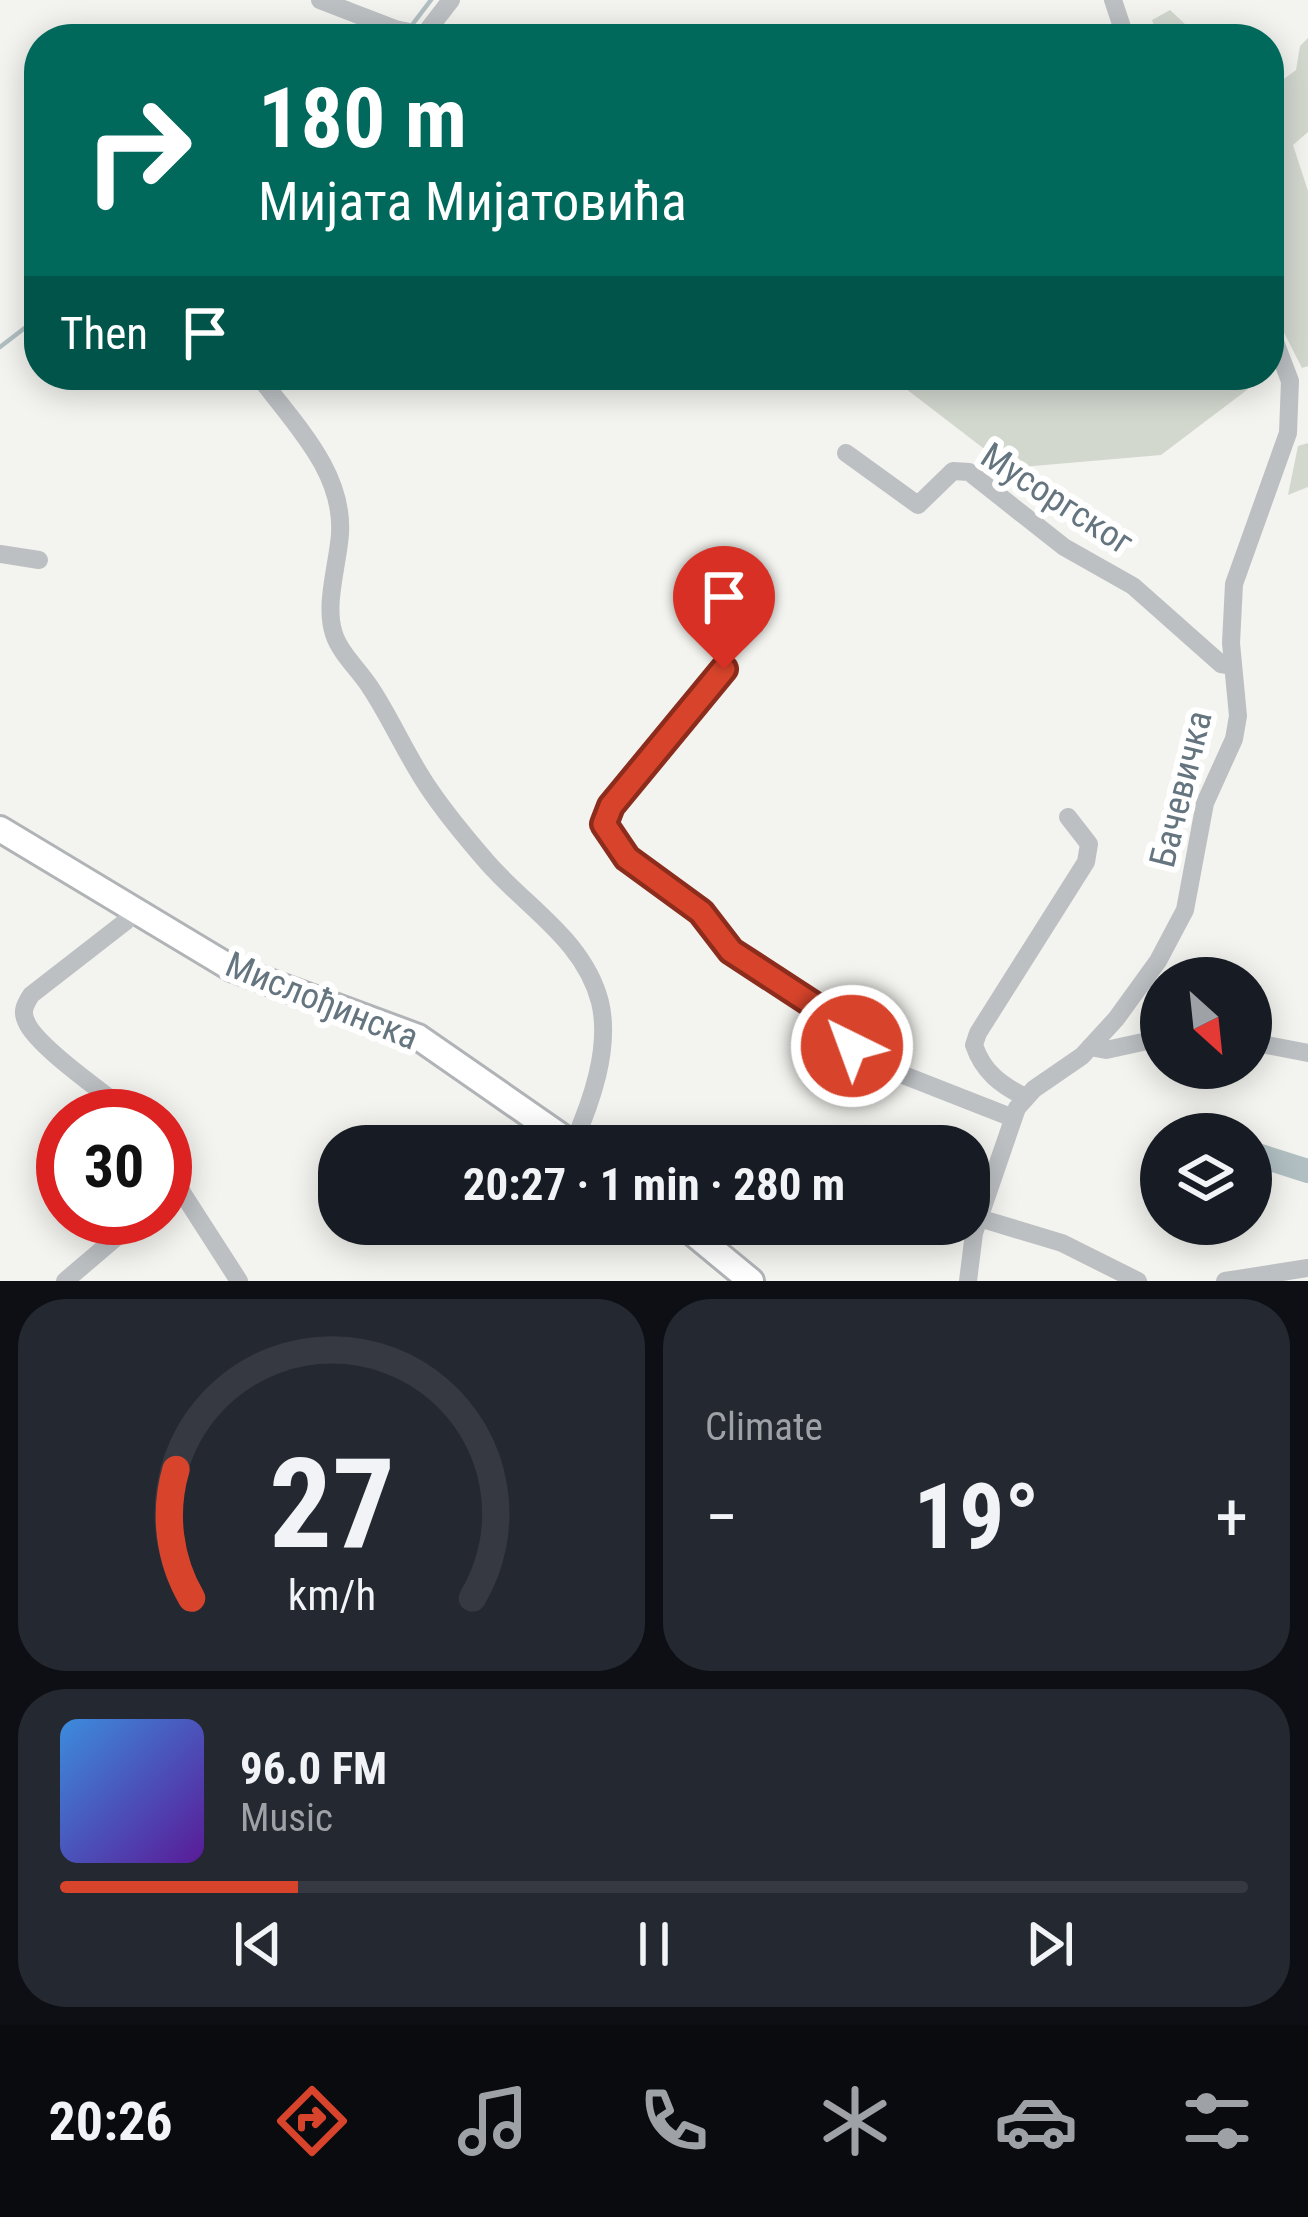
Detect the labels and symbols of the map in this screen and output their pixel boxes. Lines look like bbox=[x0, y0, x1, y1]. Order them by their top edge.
street label: Мусоргског bbox=[973, 434, 1141, 564]
pin bbox=[673, 546, 775, 669]
street label: Бачевичка bbox=[1141, 707, 1221, 871]
street label: Мислођинска bbox=[220, 943, 424, 1059]
north arrow bbox=[1140, 957, 1272, 1089]
position arrow bbox=[789, 983, 915, 1109]
speed limit sign: 30 bbox=[36, 1089, 192, 1245]

